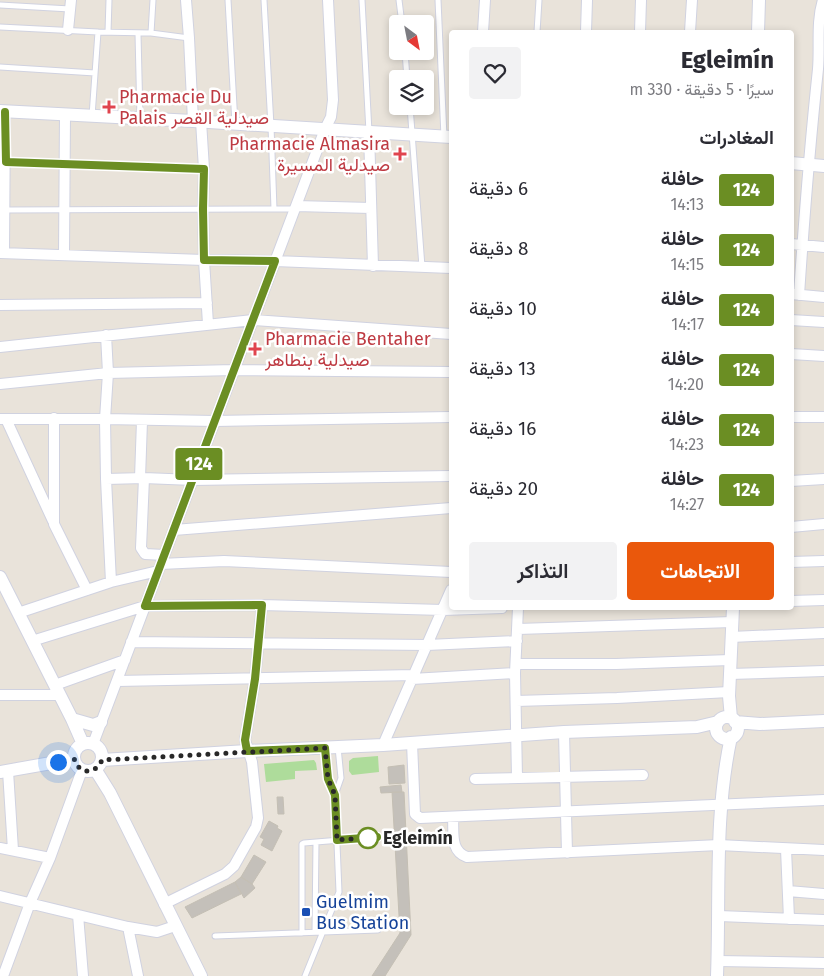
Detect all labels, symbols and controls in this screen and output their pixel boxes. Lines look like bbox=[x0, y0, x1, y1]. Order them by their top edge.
north arrow bbox=[389, 15, 434, 60]
map controls bbox=[389, 15, 434, 115]
text: Egleimín bbox=[681, 46, 774, 74]
button: heart bbox=[469, 47, 521, 99]
button: layers bbox=[389, 70, 434, 115]
text: سيرًا · 5 دقيقة · 330 m bbox=[629, 80, 774, 99]
place label: Pharmacie Du Palais صيدلية القصر bbox=[119, 86, 269, 129]
marker: Pharmacie Du Palais صيدلية القصر bbox=[103, 101, 115, 113]
text: المغادرات bbox=[699, 126, 774, 149]
place label: Pharmacie Almasira صيدلية المسيرة bbox=[229, 133, 390, 176]
marker: Pharmacie Almasira صيدلية المسيرة bbox=[394, 148, 406, 160]
text: حافلة bbox=[661, 167, 704, 190]
text: 6 دقيقة bbox=[469, 177, 528, 200]
text: 124 bbox=[733, 179, 760, 201]
text: 14:13 bbox=[670, 195, 704, 214]
text: حافلة bbox=[661, 227, 704, 250]
text: 8 دقيقة bbox=[469, 237, 529, 260]
text: 124 bbox=[733, 239, 760, 261]
text: 14:15 bbox=[670, 255, 704, 274]
text: حافلة bbox=[661, 287, 704, 310]
text: 10 دقيقة bbox=[469, 297, 537, 320]
text: 124 bbox=[733, 299, 760, 321]
text: 14:17 bbox=[671, 315, 704, 334]
place label: Pharmacie Bentaher صيدلية بنطاهر bbox=[264, 328, 431, 371]
marker: Pharmacie Bentaher صيدلية بنطاهر bbox=[249, 343, 261, 355]
text: حافلة bbox=[661, 347, 704, 370]
text: 13 دقيقة bbox=[469, 357, 536, 380]
text: 124 bbox=[733, 359, 760, 381]
text: 14:20 bbox=[668, 375, 704, 394]
text: حافلة bbox=[661, 407, 704, 430]
text: 16 دقيقة bbox=[469, 417, 536, 440]
text: 124 bbox=[733, 419, 760, 441]
text: 14:23 bbox=[669, 435, 704, 454]
line badge: 124 bbox=[170, 448, 228, 480]
text: 124 bbox=[185, 453, 213, 475]
text: حافلة bbox=[661, 467, 704, 490]
text: 20 دقيقة bbox=[469, 477, 538, 500]
text: 124 bbox=[733, 479, 760, 501]
text: 14:27 bbox=[670, 495, 704, 514]
button: التذاكر bbox=[469, 542, 617, 600]
button: الاتجاهات bbox=[627, 542, 774, 600]
your location bbox=[46, 750, 71, 775]
marker: Egleimín bbox=[357, 827, 379, 849]
place label: Egleimín bbox=[383, 827, 453, 849]
place label: Guelmim Bus Station bbox=[316, 891, 409, 934]
marker: Guelmim Bus Station bbox=[300, 906, 312, 918]

